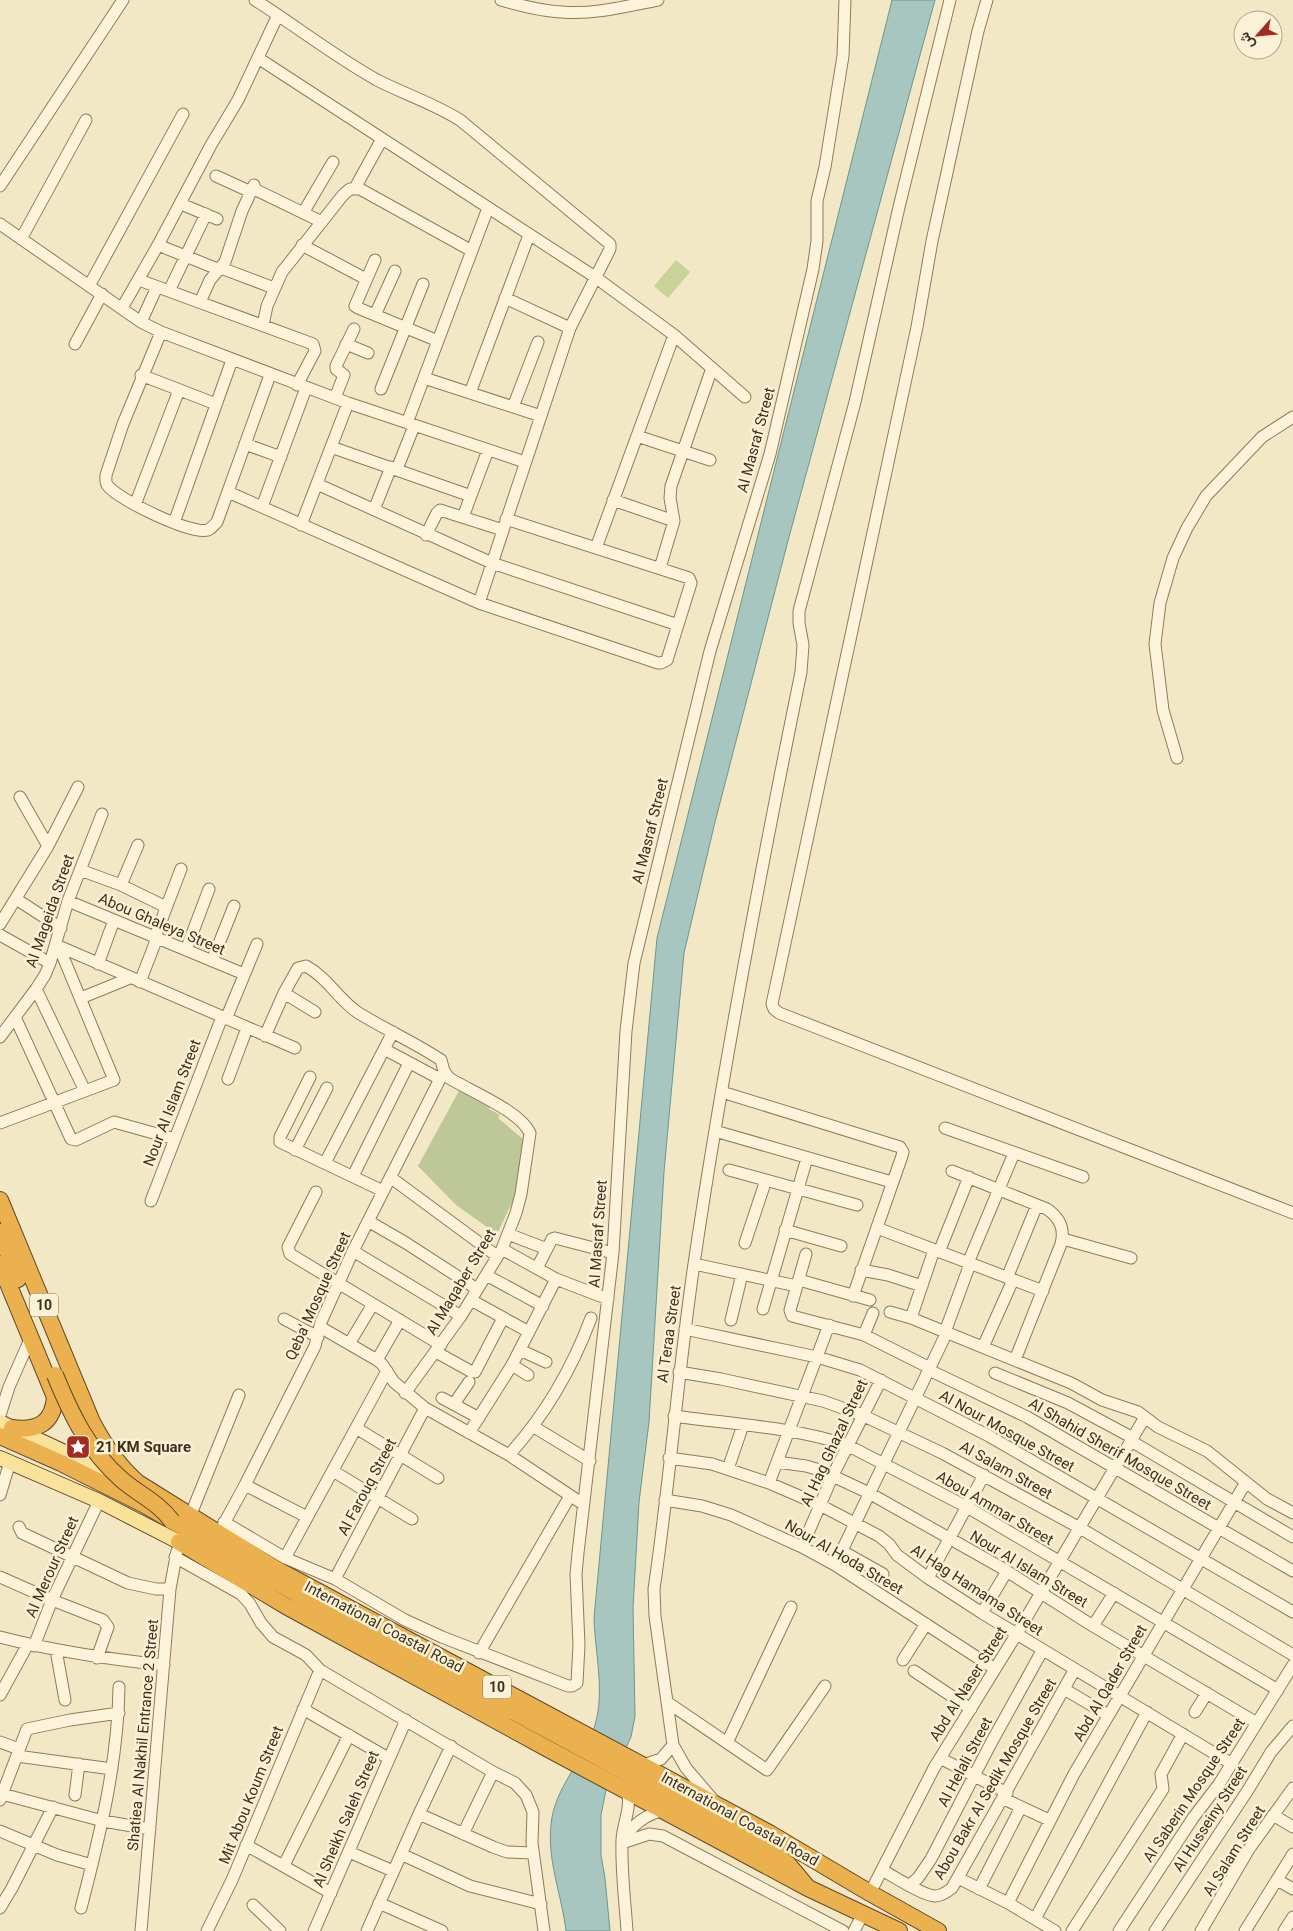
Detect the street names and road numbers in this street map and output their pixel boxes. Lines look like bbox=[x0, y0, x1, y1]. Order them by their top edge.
street label: Al Masraf Street bbox=[732, 385, 783, 496]
street label: Al Masraf Street bbox=[627, 776, 676, 887]
street label: Al Mageida Street bbox=[21, 851, 82, 971]
street label: Abou Ghaleya Street bbox=[94, 888, 229, 963]
street label: Nour Al Islam Street bbox=[139, 1037, 208, 1170]
street label: Al Masraf Street bbox=[584, 1179, 615, 1289]
street label: Al Maqaber Street bbox=[421, 1225, 503, 1340]
street label: Qeba' Mosque Street bbox=[281, 1228, 358, 1365]
street label: Al Teraa Street bbox=[652, 1284, 689, 1384]
road number: 10 bbox=[30, 1294, 58, 1316]
street label: Al Hag Ghazal Street bbox=[796, 1376, 875, 1511]
street label: Al Nour Mosque Street bbox=[934, 1385, 1078, 1479]
street label: Al Shahid Sherif Mosque Street bbox=[1023, 1393, 1215, 1517]
street label: Al Farouq Street bbox=[333, 1435, 404, 1541]
street label: Al Salam Street bbox=[955, 1436, 1056, 1506]
street label: Abou Ammar Street bbox=[931, 1466, 1057, 1552]
street label: Al Merour Street bbox=[21, 1513, 86, 1622]
street label: Nour Al Hoda Street bbox=[780, 1515, 907, 1602]
street label: Nour Al Islam Street bbox=[965, 1526, 1092, 1615]
street label: Al Hag Hamama Street bbox=[905, 1540, 1047, 1643]
street label: International Coastal Road bbox=[300, 1577, 467, 1680]
street label: Shatiea Al Nakhil Entrance 2 Street bbox=[123, 1618, 166, 1852]
street label: Abd Al Qader Street bbox=[1068, 1621, 1154, 1747]
street label: Abd Al Naser Street bbox=[925, 1623, 1014, 1747]
road number: 10 bbox=[483, 1675, 511, 1698]
street label: Abou Bakr Al Sedik Mosque Street bbox=[929, 1675, 1064, 1885]
street label: Al Helali Street bbox=[933, 1714, 1000, 1812]
street label: Al Saberin Mosque Street bbox=[1138, 1714, 1252, 1868]
street label: Mit Abou Koum Street bbox=[214, 1723, 291, 1868]
street label: Al Sheikh Saleh Street bbox=[308, 1748, 387, 1892]
street label: Al Husseiny Street bbox=[1168, 1762, 1254, 1877]
street label: International Coastal Road bbox=[656, 1767, 822, 1873]
street label: Al Salam Street bbox=[1198, 1802, 1272, 1902]

